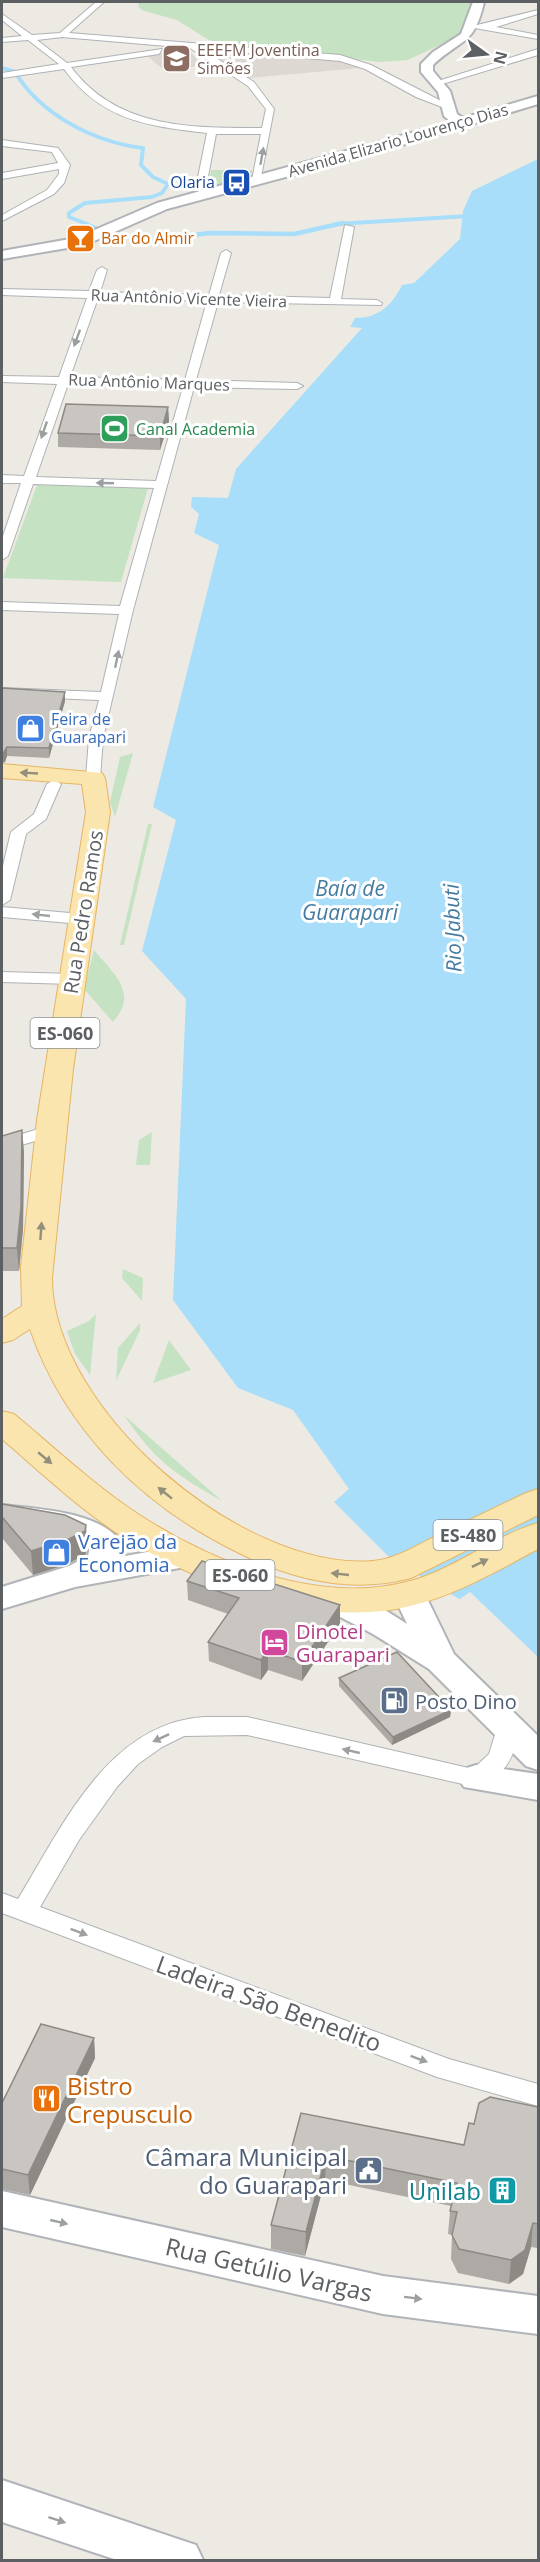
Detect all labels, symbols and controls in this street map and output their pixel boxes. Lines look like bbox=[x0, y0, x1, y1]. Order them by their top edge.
north arrow bbox=[456, 24, 516, 84]
place label: EEEFM Joventina Simões bbox=[197, 39, 320, 79]
school or university icon: EEEFM Joventina Simões bbox=[160, 43, 192, 75]
text: N bbox=[488, 49, 513, 67]
street label: Avenida Elizario Lourenço Dias bbox=[285, 98, 511, 182]
one-way arrow bbox=[257, 146, 266, 165]
bus stop icon: Olaria bbox=[220, 166, 252, 198]
place label: Olaria bbox=[170, 171, 215, 193]
bar icon: Bar do Almir bbox=[64, 222, 96, 254]
place label: Bar do Almir bbox=[101, 227, 195, 249]
street label: Rua Antônio Vicente Vieira bbox=[90, 284, 288, 312]
one-way arrow bbox=[72, 329, 82, 347]
street label: Rua Antônio Marques bbox=[68, 368, 230, 396]
sports icon: Canal Academia bbox=[99, 413, 131, 445]
place label: Canal Academia bbox=[136, 418, 255, 440]
one-way arrow bbox=[39, 421, 49, 439]
one-way arrow bbox=[95, 478, 114, 487]
one-way arrow bbox=[112, 650, 122, 668]
place label: Feira de Guarapari bbox=[51, 708, 126, 748]
shop icon: Feira de Guarapari bbox=[14, 712, 46, 744]
one-way arrow bbox=[19, 768, 38, 778]
street label: Rua Pedro Ramos bbox=[57, 828, 109, 996]
water label: Baía de Guarapari bbox=[302, 874, 399, 926]
water label: Rio Jabuti bbox=[436, 883, 468, 973]
one-way arrow bbox=[32, 911, 51, 920]
road number: ES-060 bbox=[31, 1018, 100, 1048]
one-way arrow bbox=[36, 1221, 46, 1240]
one-way arrow bbox=[37, 1451, 53, 1464]
one-way arrow bbox=[158, 1487, 173, 1500]
road number: ES-480 bbox=[434, 1520, 502, 1550]
place label: Varejão da Economia bbox=[78, 1528, 177, 1578]
shop icon: Varejão da Economia bbox=[41, 1537, 73, 1569]
one-way arrow bbox=[472, 1559, 489, 1568]
road number: ES-060 bbox=[206, 1560, 274, 1590]
one-way arrow bbox=[330, 1569, 349, 1578]
place label: Dinotel Guarapari bbox=[296, 1618, 390, 1668]
hotel icon: Dinotel Guarapari bbox=[259, 1627, 291, 1659]
fuel station icon: Posto Dino bbox=[378, 1685, 410, 1717]
place label: Posto Dino bbox=[415, 1688, 517, 1715]
one-way arrow bbox=[152, 1733, 169, 1742]
one-way arrow bbox=[342, 1745, 360, 1755]
one-way arrow bbox=[70, 1927, 88, 1937]
street label: Ladeira São Benedito bbox=[152, 1947, 386, 2059]
one-way arrow bbox=[410, 2055, 428, 2064]
place label: Bistro Crepusculo bbox=[67, 2069, 193, 2130]
restaurant icon: Bistro Crepusculo bbox=[30, 2083, 62, 2115]
place label: Câmara Municipal do Guarapari bbox=[145, 2140, 347, 2201]
public building icon: Câmara Municipal do Guarapari bbox=[352, 2154, 384, 2186]
place label: Unilab bbox=[409, 2174, 481, 2207]
building icon: Unilab bbox=[486, 2174, 518, 2206]
one-way arrow bbox=[49, 2217, 68, 2227]
street label: Rua Getúlio Vargas bbox=[162, 2229, 376, 2309]
one-way arrow bbox=[404, 2294, 423, 2303]
one-way arrow bbox=[48, 2516, 66, 2525]

